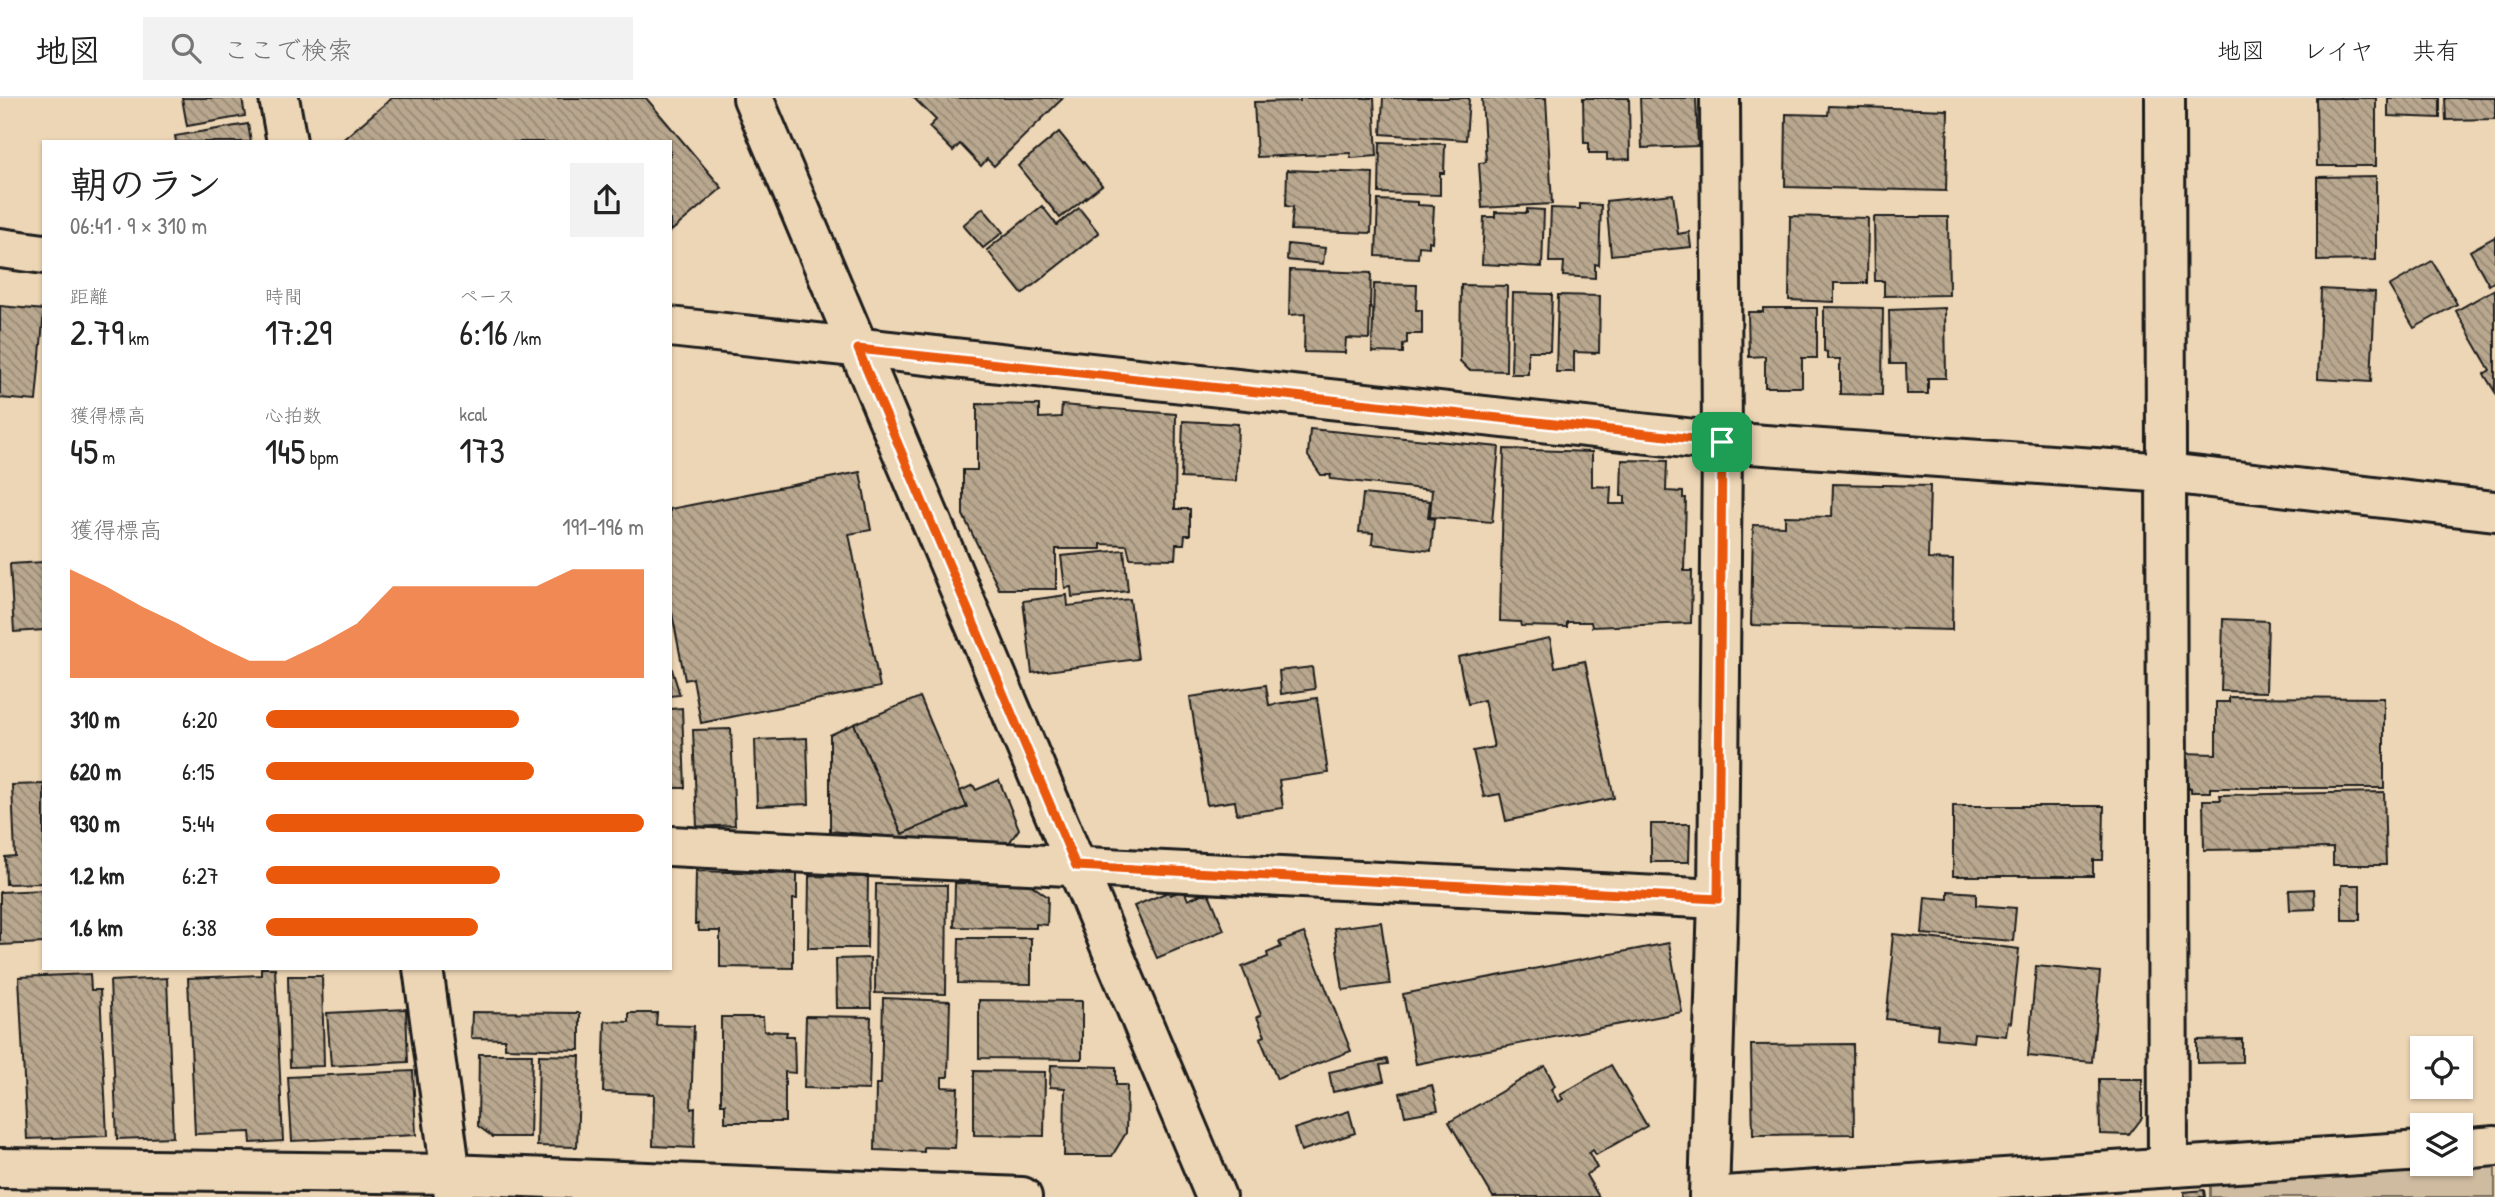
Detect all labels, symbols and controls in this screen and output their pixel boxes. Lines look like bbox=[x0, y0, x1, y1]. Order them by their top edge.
search box bbox=[143, 17, 633, 80]
text: 地図 bbox=[35, 28, 101, 72]
icon: search bbox=[167, 29, 205, 67]
text: ここで検索 bbox=[223, 32, 353, 67]
text: 地図 bbox=[2217, 34, 2265, 66]
text: レイヤ bbox=[2303, 34, 2374, 66]
text: 共有 bbox=[2412, 34, 2460, 66]
text: 朝のラン bbox=[70, 158, 222, 210]
button: share bbox=[570, 163, 644, 237]
text: 06:41 · 9 × 310 m bbox=[70, 210, 207, 241]
text: 距離 bbox=[70, 283, 108, 309]
text: 時間 bbox=[265, 283, 303, 309]
text: ペース bbox=[459, 283, 515, 309]
text: 2.79 bbox=[70, 309, 124, 356]
text: 17:29 bbox=[265, 309, 332, 356]
text: 6:16 bbox=[459, 309, 508, 356]
text: km bbox=[124, 325, 149, 351]
text: /km bbox=[508, 325, 541, 351]
text: kcal bbox=[459, 401, 487, 427]
text: 獲得標高 bbox=[70, 402, 146, 428]
text: 心拍数 bbox=[265, 402, 322, 428]
pin bbox=[1692, 412, 1752, 472]
icon: arrive bbox=[1703, 423, 1741, 461]
text: 173 bbox=[459, 427, 505, 474]
text: 45 bbox=[70, 428, 98, 475]
text: 145 bbox=[265, 428, 305, 475]
text: m bbox=[98, 444, 115, 470]
text: bpm bbox=[305, 444, 339, 470]
text: 191–196 m bbox=[562, 511, 644, 542]
text: 獲得標高 bbox=[70, 514, 162, 545]
text: 310 m bbox=[70, 704, 120, 735]
text: 6:20 bbox=[182, 704, 218, 735]
text: 620 m bbox=[70, 756, 121, 787]
text: 6:15 bbox=[182, 756, 215, 787]
text: 930 m bbox=[70, 808, 120, 839]
text: 5:44 bbox=[182, 808, 214, 839]
text: 1.2 km bbox=[70, 860, 125, 891]
text: 6:27 bbox=[182, 860, 219, 891]
text: 1.6 km bbox=[70, 912, 123, 943]
text: 6:38 bbox=[182, 912, 217, 943]
map controls bbox=[2410, 1036, 2473, 1176]
button: locate bbox=[2410, 1036, 2473, 1099]
button: layers bbox=[2410, 1113, 2473, 1176]

